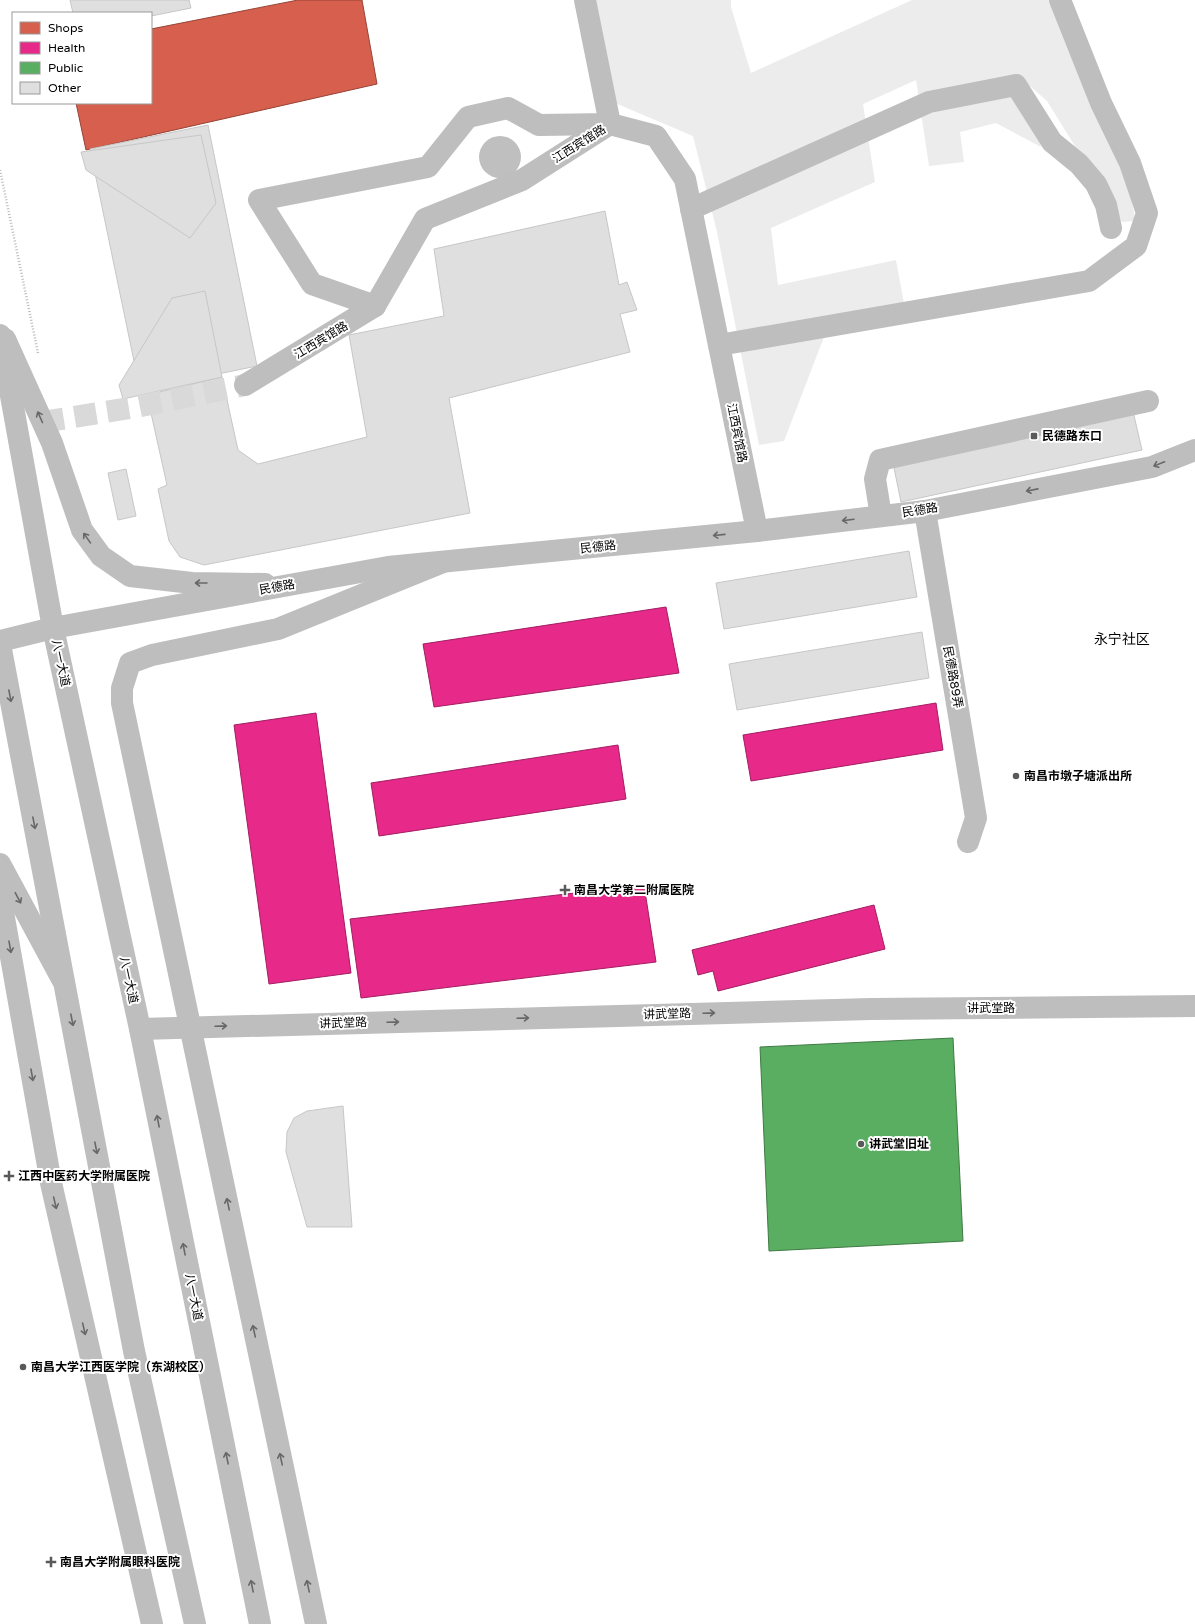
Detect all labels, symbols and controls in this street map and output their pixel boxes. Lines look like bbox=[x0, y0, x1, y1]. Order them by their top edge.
legend bbox=[12, 12, 152, 104]
text: Shops bbox=[48, 21, 83, 35]
text: Health bbox=[48, 41, 85, 55]
text: Public bbox=[48, 61, 83, 75]
text: Other bbox=[48, 81, 81, 95]
street label: 江西宾馆路 bbox=[550, 122, 608, 166]
street label: 江西宾馆路 bbox=[292, 319, 350, 361]
street label: 江西宾馆路 bbox=[724, 402, 750, 464]
one-way arrow bbox=[36, 411, 43, 423]
place label: 民德路东口 bbox=[1042, 429, 1102, 443]
marker: 民德路东口 bbox=[1029, 431, 1039, 441]
one-way arrow bbox=[1153, 461, 1165, 469]
one-way arrow bbox=[1025, 486, 1038, 494]
street label: 民德路 bbox=[901, 500, 939, 520]
one-way arrow bbox=[842, 516, 855, 524]
one-way arrow bbox=[713, 531, 726, 539]
one-way arrow bbox=[83, 532, 91, 543]
street label: 民德路 bbox=[579, 538, 617, 556]
street label: 民德路 bbox=[258, 577, 296, 597]
one-way arrow bbox=[195, 579, 208, 587]
district label: 永宁社区 bbox=[1094, 631, 1150, 648]
street label: 八一大道 bbox=[49, 638, 73, 688]
street label: 民德路89弄 bbox=[941, 645, 965, 709]
one-way arrow bbox=[6, 689, 14, 702]
place label: 南昌市墩子塘派出所 bbox=[1024, 769, 1132, 783]
marker: 南昌市墩子塘派出所 bbox=[1011, 771, 1021, 781]
one-way arrow bbox=[31, 817, 39, 830]
place label: 南昌大学第二附属医院 bbox=[574, 883, 694, 897]
marker: 南昌大学第二附属医院 bbox=[559, 884, 571, 896]
one-way arrow bbox=[15, 892, 23, 904]
one-way arrow bbox=[6, 940, 14, 953]
street label: 八一大道 bbox=[117, 955, 141, 1005]
street label: 讲武堂路 bbox=[967, 1001, 1015, 1015]
street label: 讲武堂路 bbox=[643, 1006, 691, 1022]
one-way arrow bbox=[702, 1009, 715, 1017]
one-way arrow bbox=[68, 1013, 76, 1026]
one-way arrow bbox=[516, 1014, 529, 1022]
street label: 讲武堂路 bbox=[319, 1015, 367, 1031]
one-way arrow bbox=[386, 1018, 399, 1026]
one-way arrow bbox=[214, 1023, 227, 1030]
one-way arrow bbox=[28, 1068, 36, 1081]
one-way arrow bbox=[154, 1115, 162, 1128]
place label: 讲武堂旧址 bbox=[869, 1137, 929, 1151]
marker: 讲武堂旧址 bbox=[856, 1139, 866, 1149]
one-way arrow bbox=[92, 1141, 100, 1154]
place label: 江西中医药大学附属医院 bbox=[18, 1169, 150, 1183]
marker: 江西中医药大学附属医院 bbox=[3, 1170, 15, 1182]
one-way arrow bbox=[52, 1196, 60, 1209]
one-way arrow bbox=[223, 1198, 231, 1211]
one-way arrow bbox=[180, 1242, 188, 1255]
street label: 八一大道 bbox=[183, 1272, 205, 1322]
one-way arrow bbox=[81, 1322, 89, 1335]
one-way arrow bbox=[250, 1325, 258, 1338]
place label: 南昌大学江西医学院（东湖校区） bbox=[31, 1360, 211, 1374]
marker: 南昌大学江西医学院（东湖校区） bbox=[18, 1362, 28, 1372]
one-way arrow bbox=[222, 1452, 230, 1465]
one-way arrow bbox=[276, 1452, 284, 1465]
place label: 南昌大学附属眼科医院 bbox=[60, 1555, 180, 1569]
marker: 南昌大学附属眼科医院 bbox=[45, 1556, 57, 1568]
one-way arrow bbox=[248, 1580, 256, 1593]
one-way arrow bbox=[303, 1580, 311, 1593]

